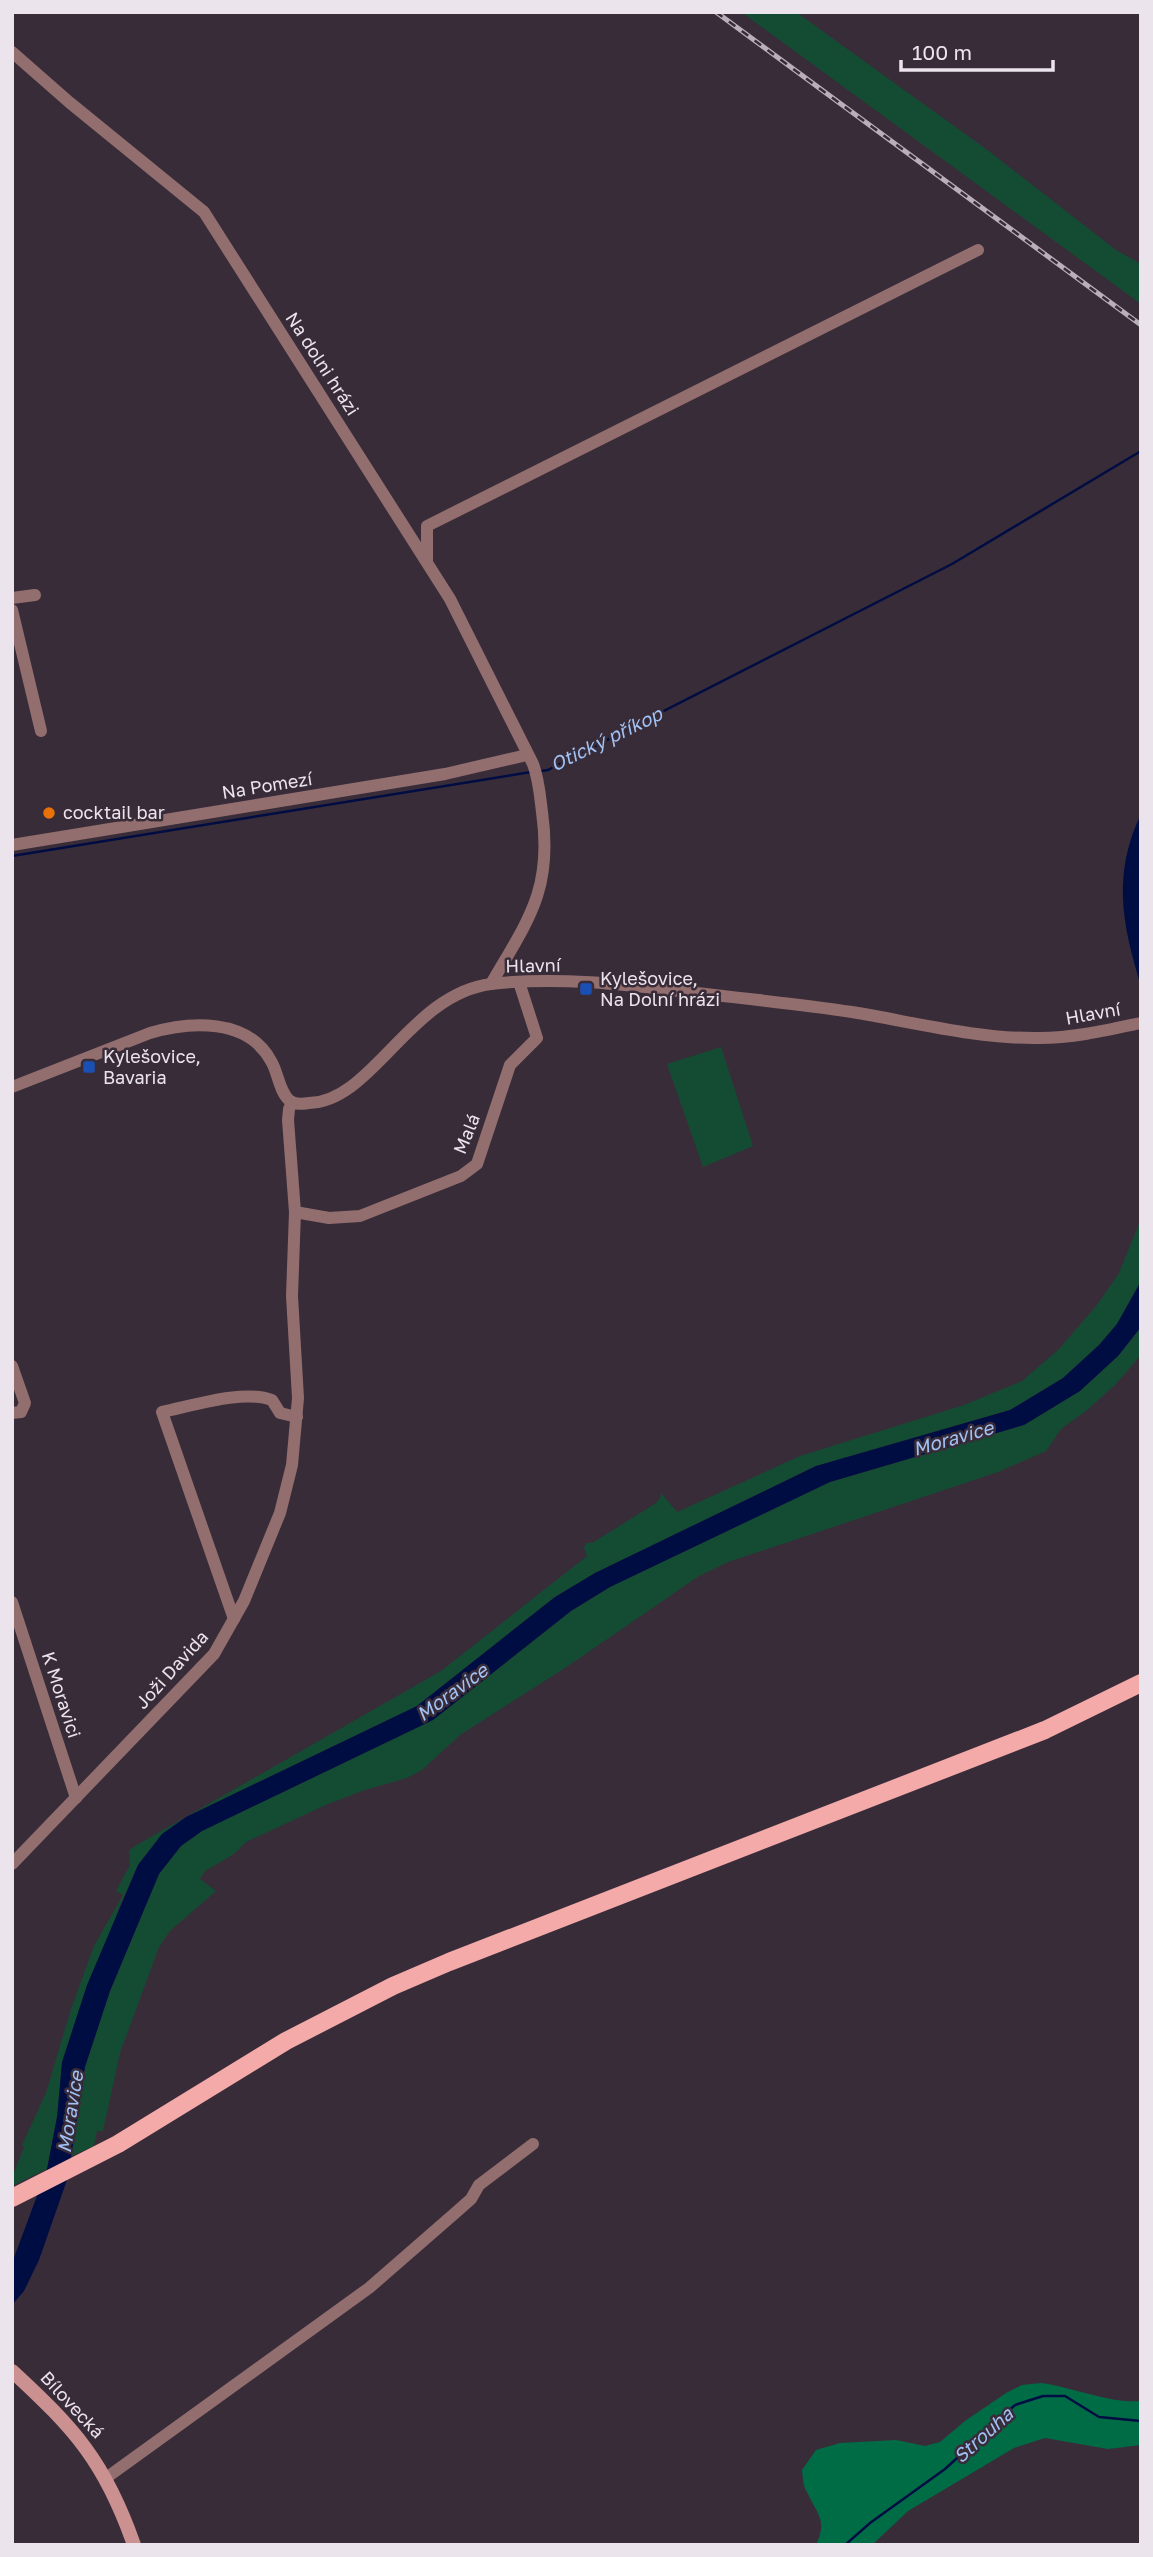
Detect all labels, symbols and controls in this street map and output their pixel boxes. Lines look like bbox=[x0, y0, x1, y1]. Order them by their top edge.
scale bar bbox=[901, 28, 1053, 72]
text: 100 m bbox=[912, 39, 972, 65]
street label: Na dolni hrázi bbox=[281, 308, 364, 419]
water label: Otický příkop bbox=[546, 701, 667, 776]
street label: Na Pomezí bbox=[220, 767, 315, 803]
place label: cocktail bar bbox=[63, 801, 165, 823]
marker: cocktail bar bbox=[41, 805, 57, 821]
street label: Hlavní bbox=[505, 953, 562, 976]
place label: Kylešovice, Na Dolní hrázi bbox=[600, 967, 720, 1010]
marker: Kylešovice, Na Dolní hrázi bbox=[578, 981, 594, 997]
street label: Hlavní bbox=[1064, 997, 1123, 1029]
place label: Kylešovice, Bavaria bbox=[103, 1045, 201, 1088]
marker: Kylešovice, Bavaria bbox=[81, 1059, 97, 1075]
street label: Malá bbox=[448, 1110, 484, 1157]
water label: Moravice bbox=[910, 1415, 998, 1460]
street label: Joži Davida bbox=[130, 1626, 212, 1713]
street label: K Moravici bbox=[38, 1649, 86, 1741]
water label: Moravice bbox=[412, 1657, 493, 1725]
water label: Moravice bbox=[52, 2067, 88, 2154]
street label: Bílovecká bbox=[36, 2366, 109, 2442]
water label: Strouha bbox=[948, 2401, 1018, 2467]

